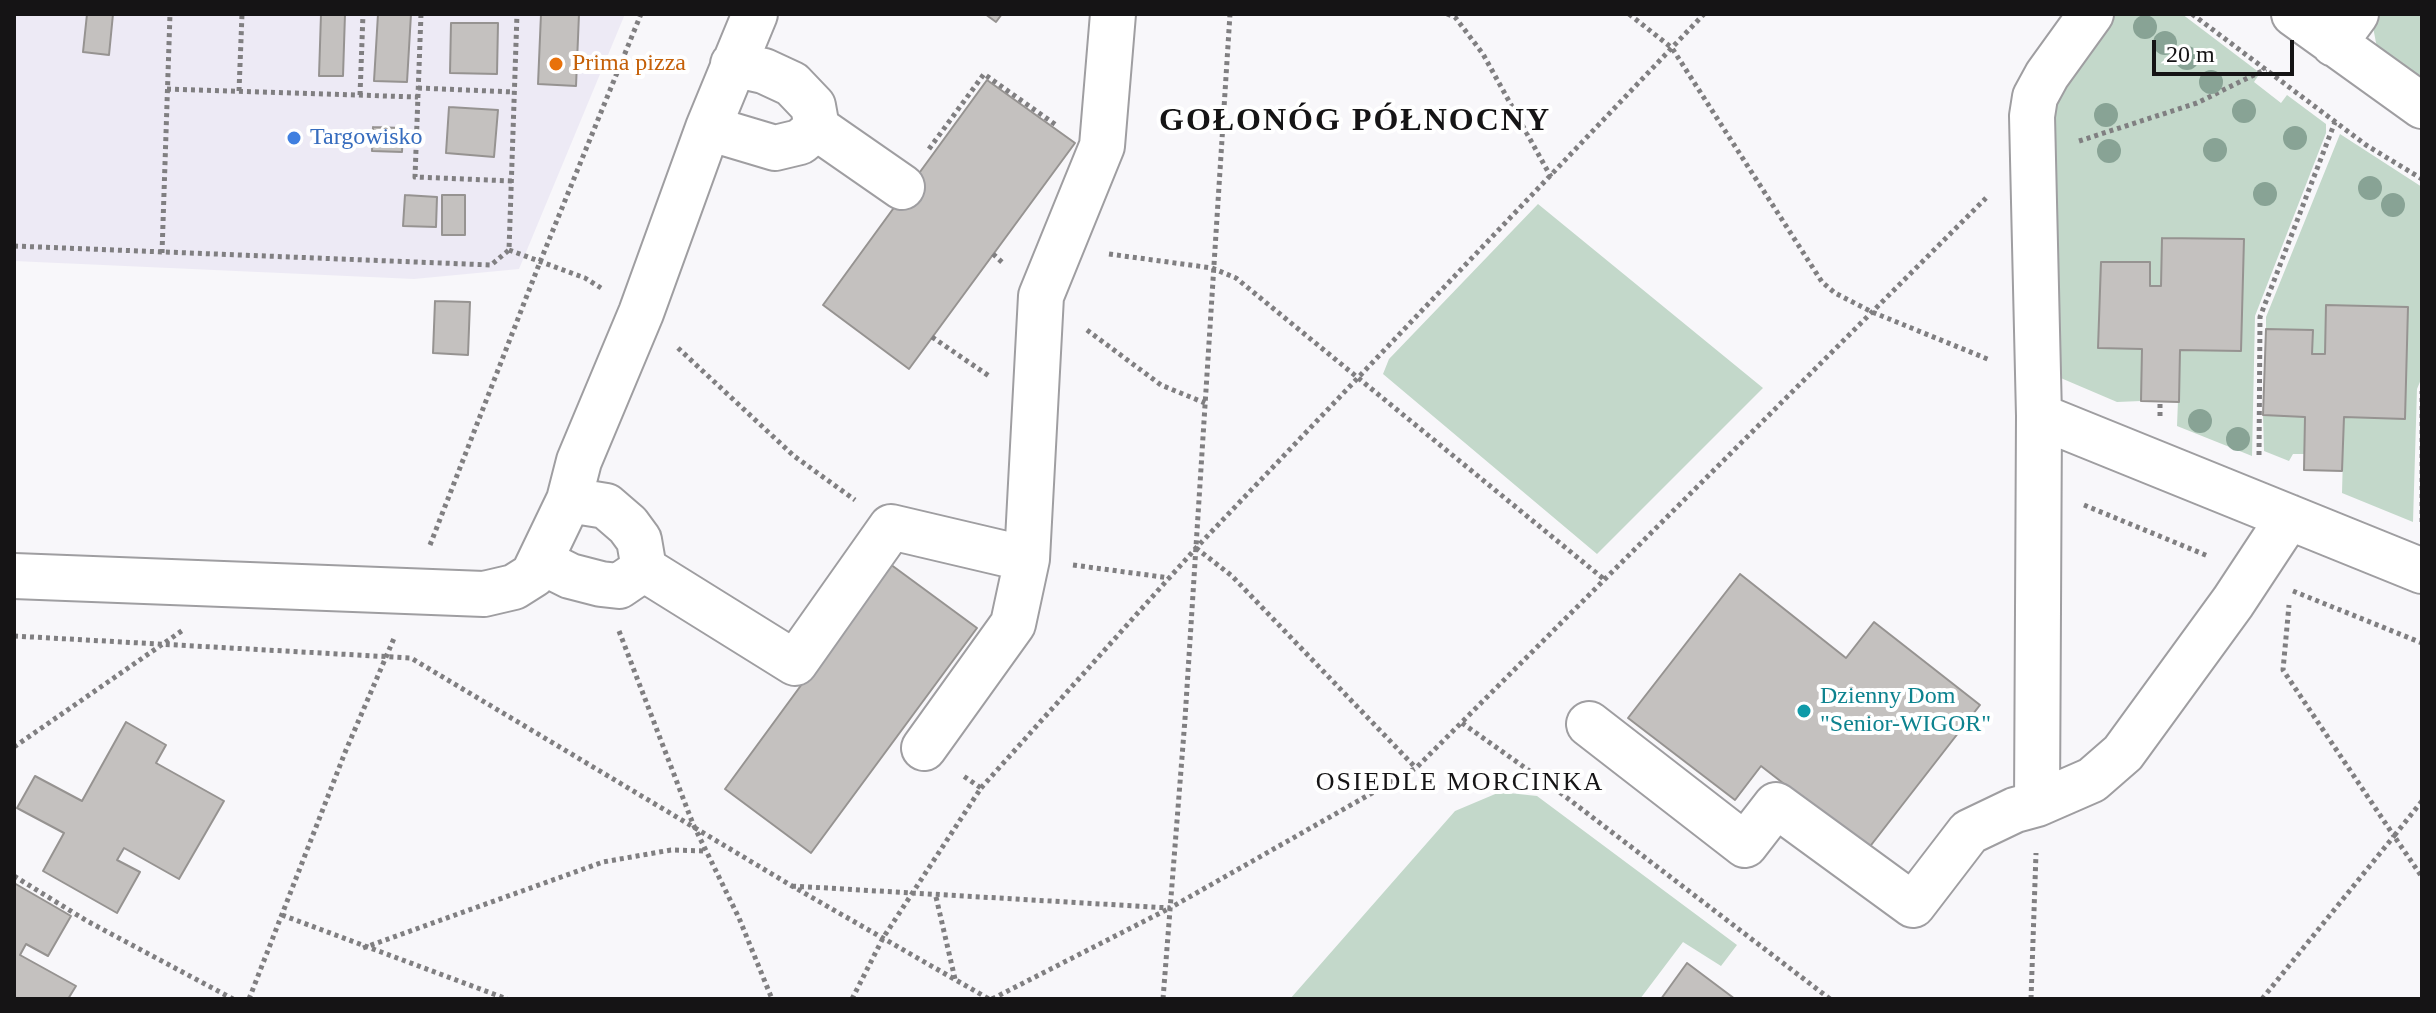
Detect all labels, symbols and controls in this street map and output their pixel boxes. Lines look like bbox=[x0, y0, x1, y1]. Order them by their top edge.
scale bar bbox=[2156, 24, 2298, 74]
text: 20 m bbox=[2166, 41, 2215, 67]
place label: Prima pizza bbox=[572, 50, 686, 78]
marker: Prima pizza bbox=[547, 55, 565, 73]
district label: GOŁONÓG PÓŁNOCNY bbox=[1159, 103, 1551, 141]
place label: Targowisko bbox=[310, 124, 423, 152]
marker: Targowisko bbox=[285, 129, 303, 147]
place label: Dzienny Dom "Senior-WIGOR" bbox=[1820, 683, 1991, 739]
marker: Dzienny Dom "Senior-WIGOR" bbox=[1795, 702, 1813, 720]
district label: OSIEDLE MORCINKA bbox=[1316, 767, 1604, 799]

